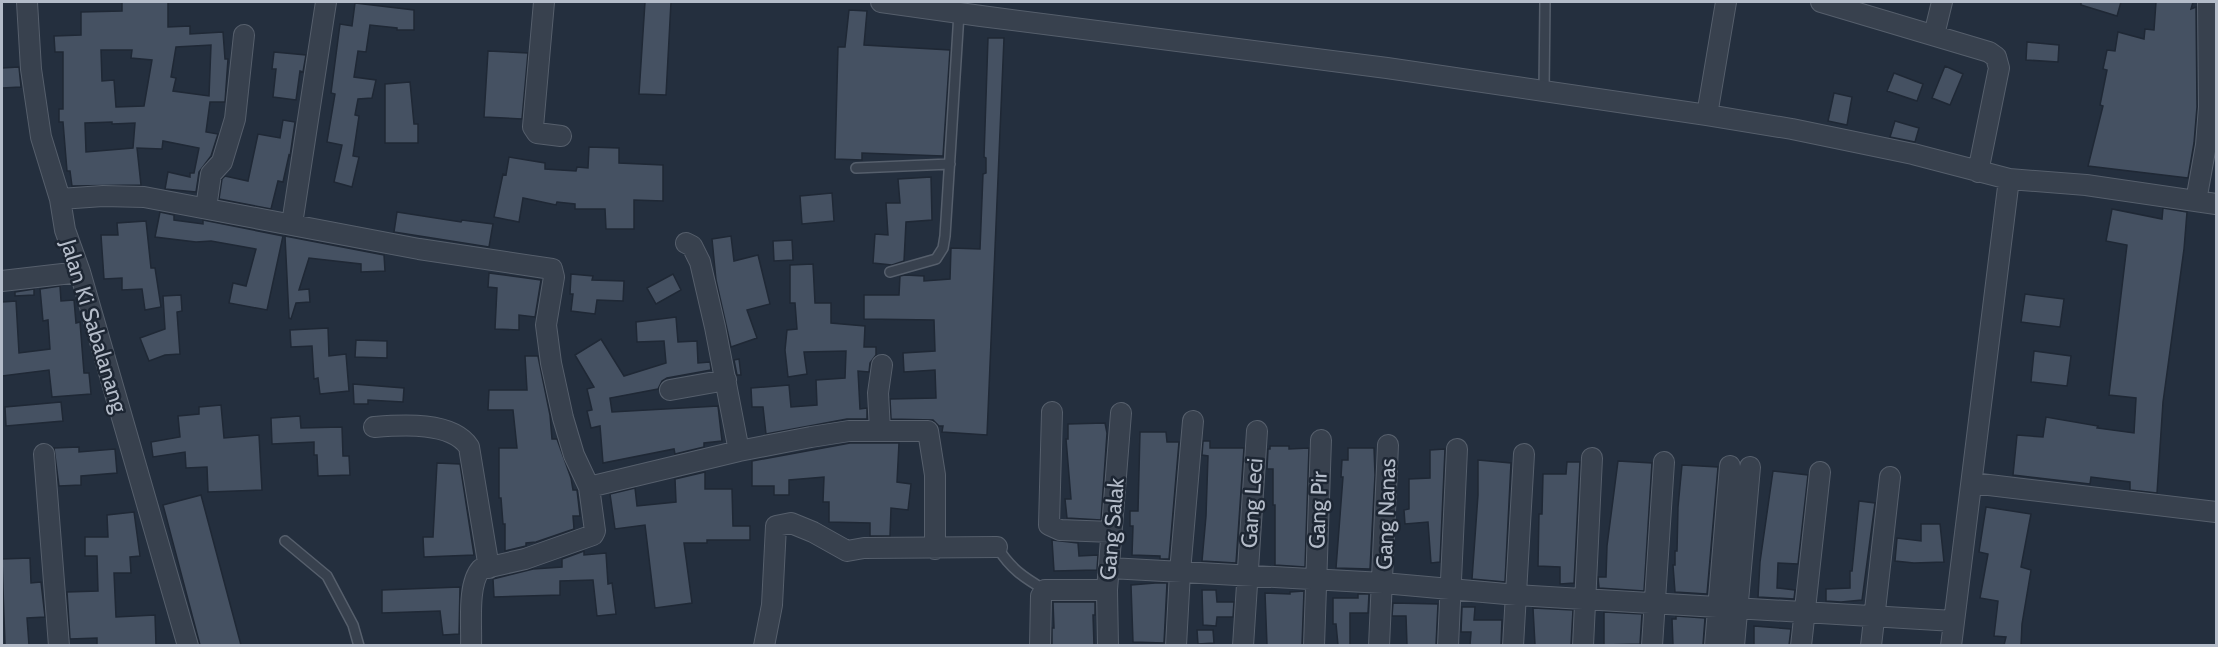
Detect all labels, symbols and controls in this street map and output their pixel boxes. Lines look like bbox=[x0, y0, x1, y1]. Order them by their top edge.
street label: Jalan Ki Sabalanang bbox=[55, 235, 133, 417]
street label: Gang Leci bbox=[1235, 457, 1269, 549]
street label: Gang Nanas bbox=[1371, 458, 1401, 570]
street label: Gang Pir bbox=[1303, 471, 1333, 549]
street label: Gang Salak bbox=[1094, 477, 1130, 581]

